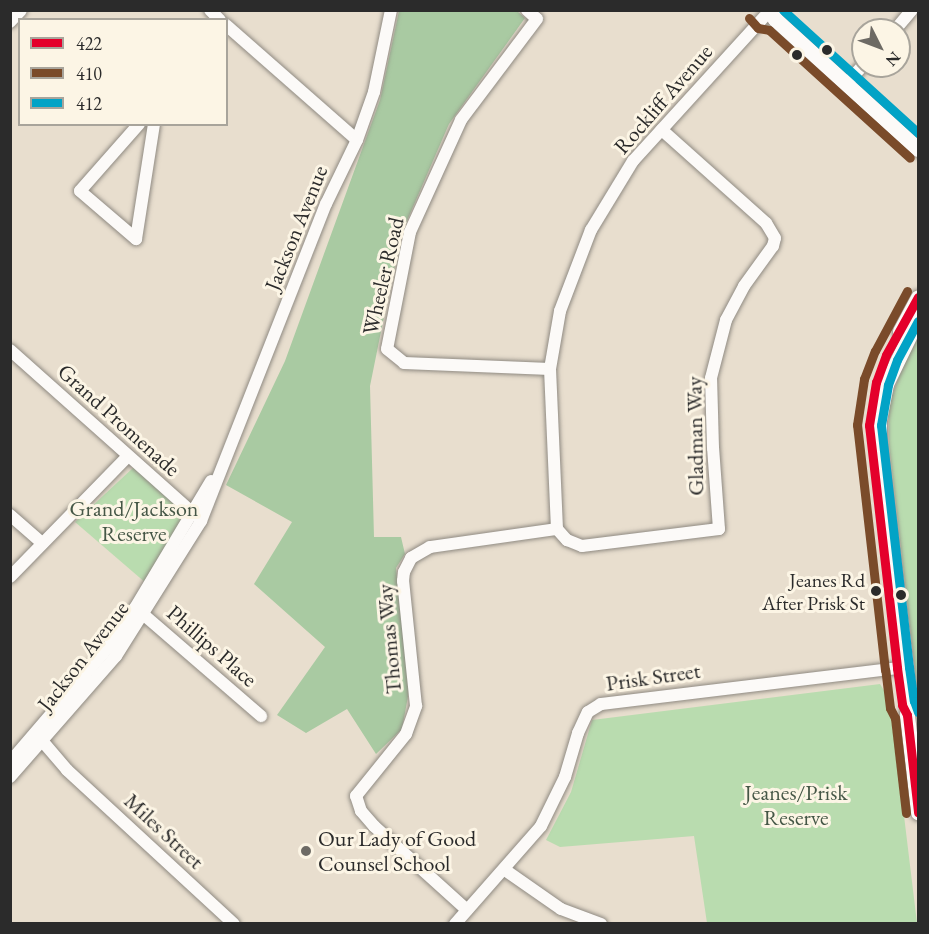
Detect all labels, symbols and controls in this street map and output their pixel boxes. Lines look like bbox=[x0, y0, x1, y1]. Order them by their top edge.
legend bbox=[18, 18, 228, 126]
north arrow bbox=[851, 18, 911, 78]
text: 422 bbox=[76, 32, 102, 55]
street label: Rockliff Avenue bbox=[608, 39, 718, 159]
unlabelled marker bbox=[821, 44, 833, 56]
text: N bbox=[881, 47, 905, 71]
unlabelled marker bbox=[791, 49, 803, 61]
text: 410 bbox=[76, 62, 102, 85]
text: 412 bbox=[76, 92, 102, 115]
street label: Jackson Avenue bbox=[259, 162, 333, 294]
street label: Wheeler Road bbox=[357, 215, 409, 337]
street label: Grand Promenade bbox=[52, 358, 186, 482]
street label: Gladman Way bbox=[681, 376, 709, 496]
park label: Grand/Jackson Reserve bbox=[70, 495, 198, 546]
place label: Jeanes Rd After Prisk St bbox=[762, 568, 865, 615]
street label: Thomas Way bbox=[371, 583, 407, 695]
marker: Jeanes Rd After Prisk St bbox=[870, 585, 882, 597]
unlabelled marker bbox=[895, 589, 907, 601]
street label: Jackson Avenue bbox=[32, 596, 134, 716]
street label: Phillips Place bbox=[161, 600, 263, 692]
street label: Prisk Street bbox=[604, 657, 702, 697]
park label: Jeanes/Prisk Reserve bbox=[744, 779, 848, 830]
street label: Miles Street bbox=[119, 788, 209, 874]
place label: Our Lady of Good Counsel School bbox=[318, 825, 476, 876]
marker: Our Lady of Good Counsel School bbox=[299, 844, 313, 858]

